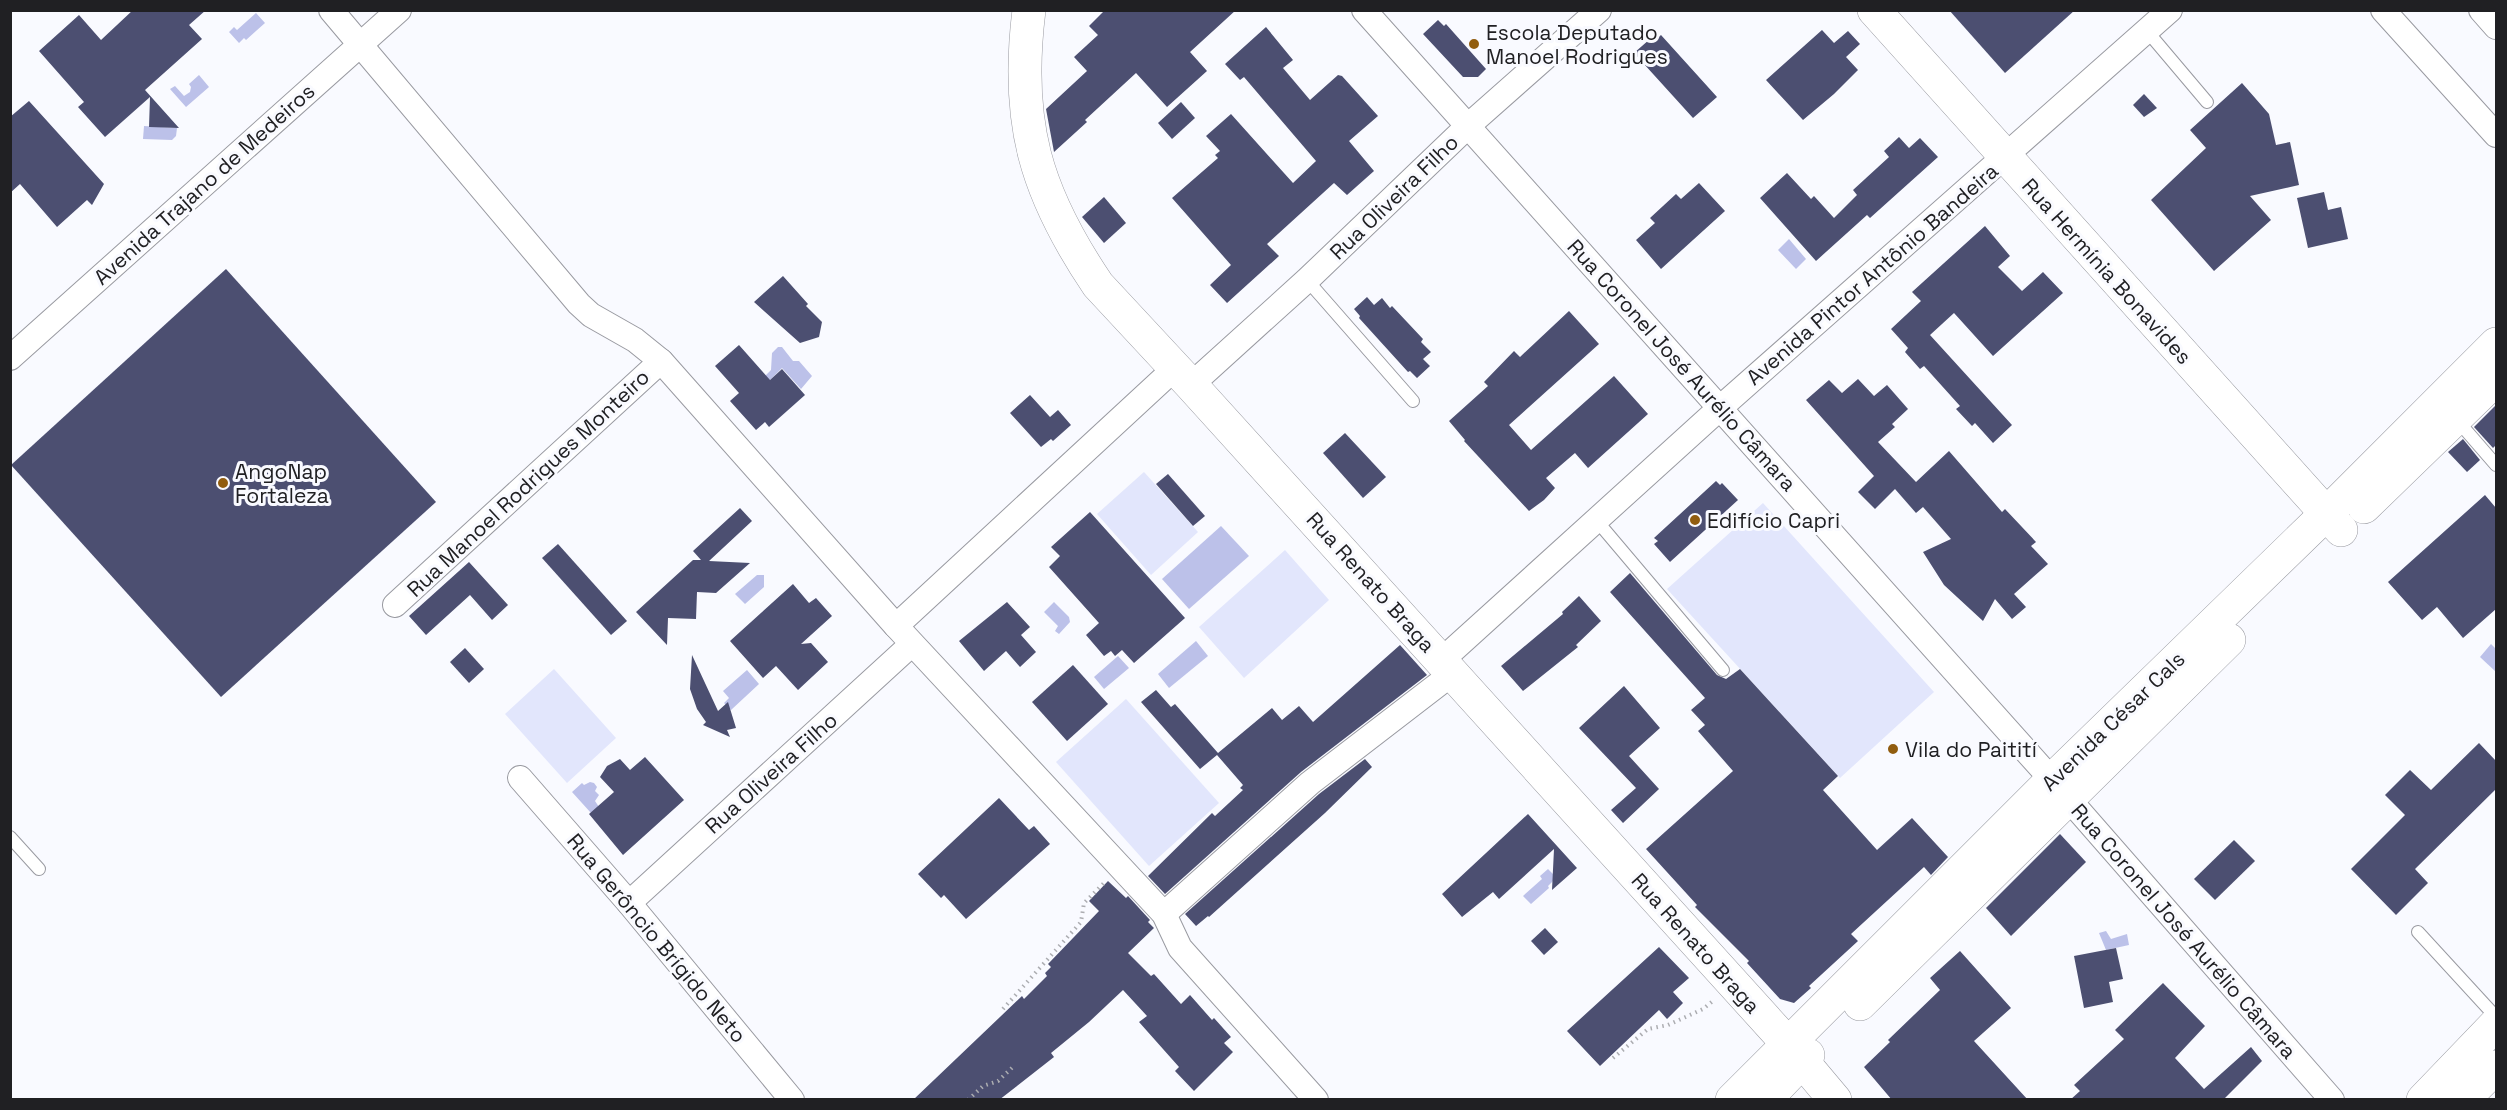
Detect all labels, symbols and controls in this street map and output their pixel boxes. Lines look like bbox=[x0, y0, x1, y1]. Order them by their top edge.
place label: Escola Deputado Manoel Rodrigues bbox=[1486, 19, 1668, 70]
marker: Escola Deputado Manoel Rodrigues bbox=[1467, 37, 1481, 51]
street label: Avenida Trajano de Medeiros bbox=[88, 78, 320, 290]
street label: Rua Oliveira Filho bbox=[1324, 129, 1464, 265]
street label: Avenida Pintor Antônio Bandeira bbox=[1741, 157, 2003, 391]
street label: Rua Hermínia Bonavides bbox=[2016, 172, 2198, 370]
street label: Rua Coronel José Aurélio Câmara bbox=[1562, 233, 1802, 497]
street label: Rua Manoel Rodrigues Monteiro bbox=[401, 363, 655, 603]
place label: AngoNap Fortaleza bbox=[235, 458, 329, 509]
marker: AngoNap Fortaleza bbox=[216, 476, 230, 490]
street label: Rua Renato Braga bbox=[1301, 506, 1441, 658]
place label: Edifício Capri bbox=[1707, 507, 1840, 534]
marker: Edifício Capri bbox=[1688, 513, 1702, 527]
street label: Avenida César Cals bbox=[2036, 646, 2190, 796]
street label: Rua Oliveira Filho bbox=[699, 706, 843, 840]
place label: Vila do Paitití bbox=[1905, 736, 2038, 763]
marker: Vila do Paitití bbox=[1886, 742, 1900, 756]
street label: Rua Coronel José Aurélio Câmara bbox=[2066, 798, 2302, 1064]
street label: Rua Gerôncio Brígido Neto bbox=[561, 828, 753, 1048]
street label: Rua Renato Braga bbox=[1626, 867, 1766, 1019]

